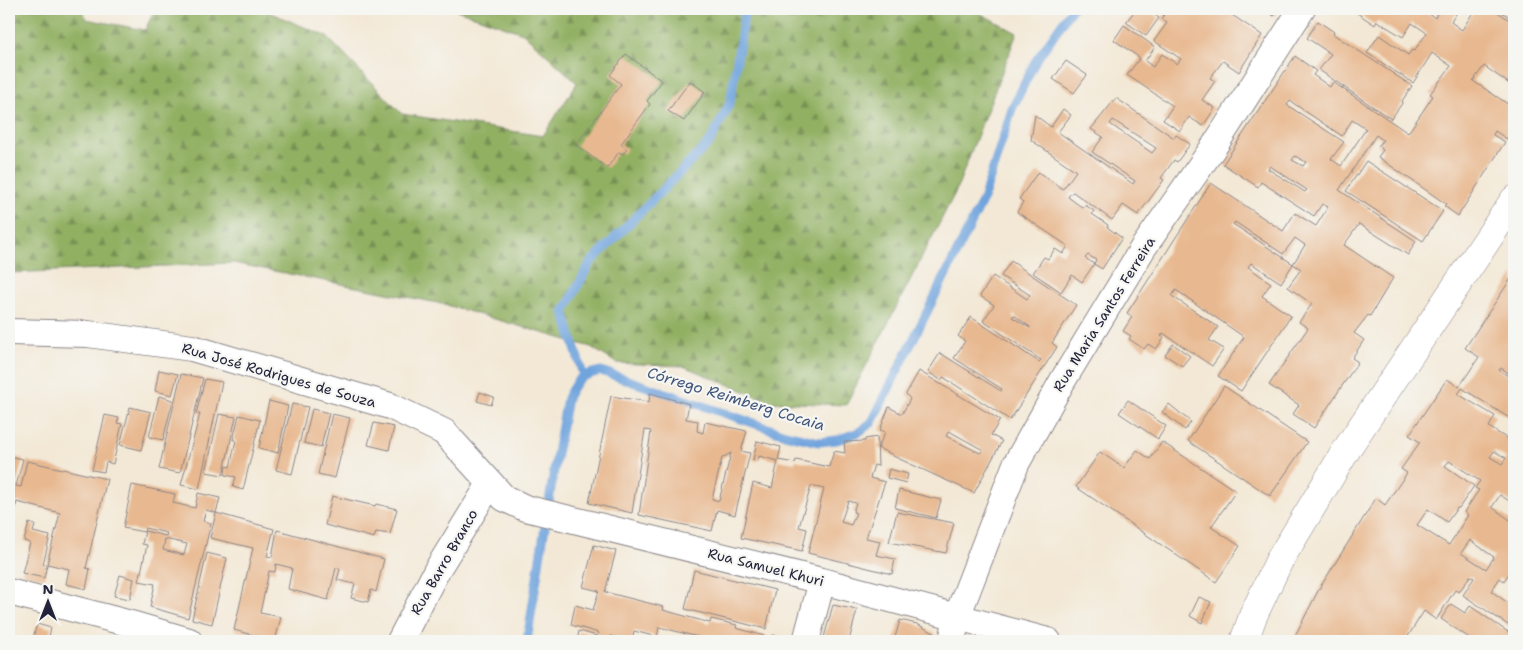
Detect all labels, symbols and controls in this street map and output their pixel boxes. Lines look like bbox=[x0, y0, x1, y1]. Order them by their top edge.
street label: Rua Maria Santos Ferreira bbox=[1049, 233, 1159, 395]
street label: Rua José Rodrigues de Souza bbox=[180, 339, 378, 411]
water label: Córrego Reimberg Cocaia bbox=[645, 362, 827, 436]
street label: Rua Barro Branco bbox=[406, 506, 482, 618]
street label: Rua Samuel Khuri bbox=[706, 544, 826, 590]
north arrow bbox=[22, 578, 72, 628]
text: N bbox=[42, 580, 54, 598]

